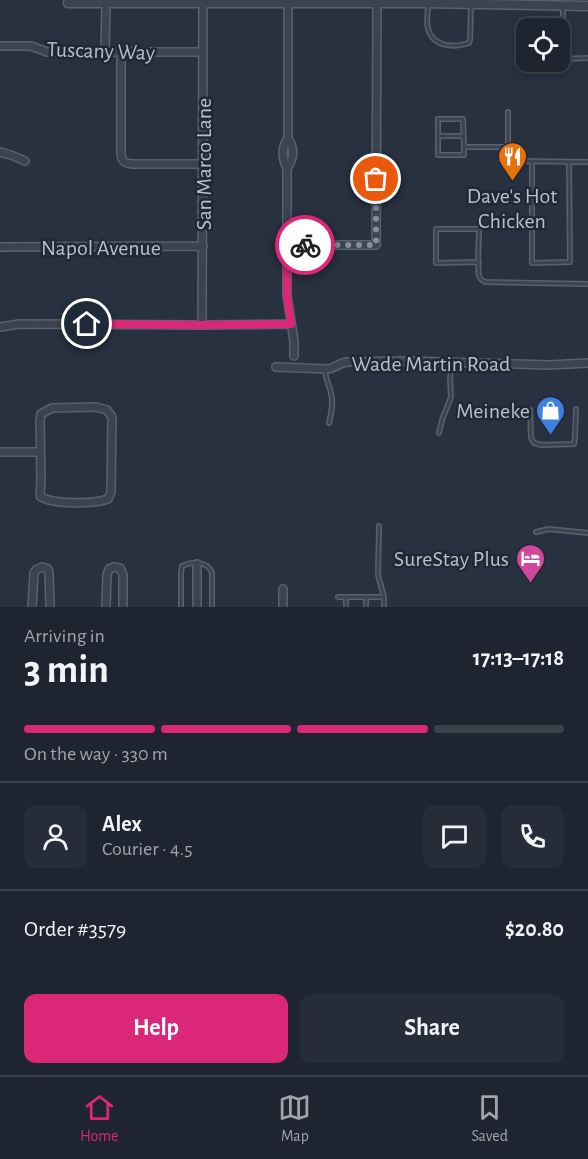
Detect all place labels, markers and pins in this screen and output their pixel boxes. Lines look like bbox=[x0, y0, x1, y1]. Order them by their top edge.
restaurant icon: Dave's Hot Chicken bbox=[496, 140, 528, 182]
pin bbox=[350, 153, 401, 204]
place label: Dave's Hot Chicken bbox=[467, 185, 557, 232]
pin bbox=[61, 298, 112, 349]
shop icon: Meineke bbox=[535, 394, 567, 436]
place label: Meineke bbox=[456, 400, 530, 422]
hotel icon: SureStay Plus bbox=[514, 542, 546, 584]
place label: SureStay Plus bbox=[394, 548, 509, 570]

